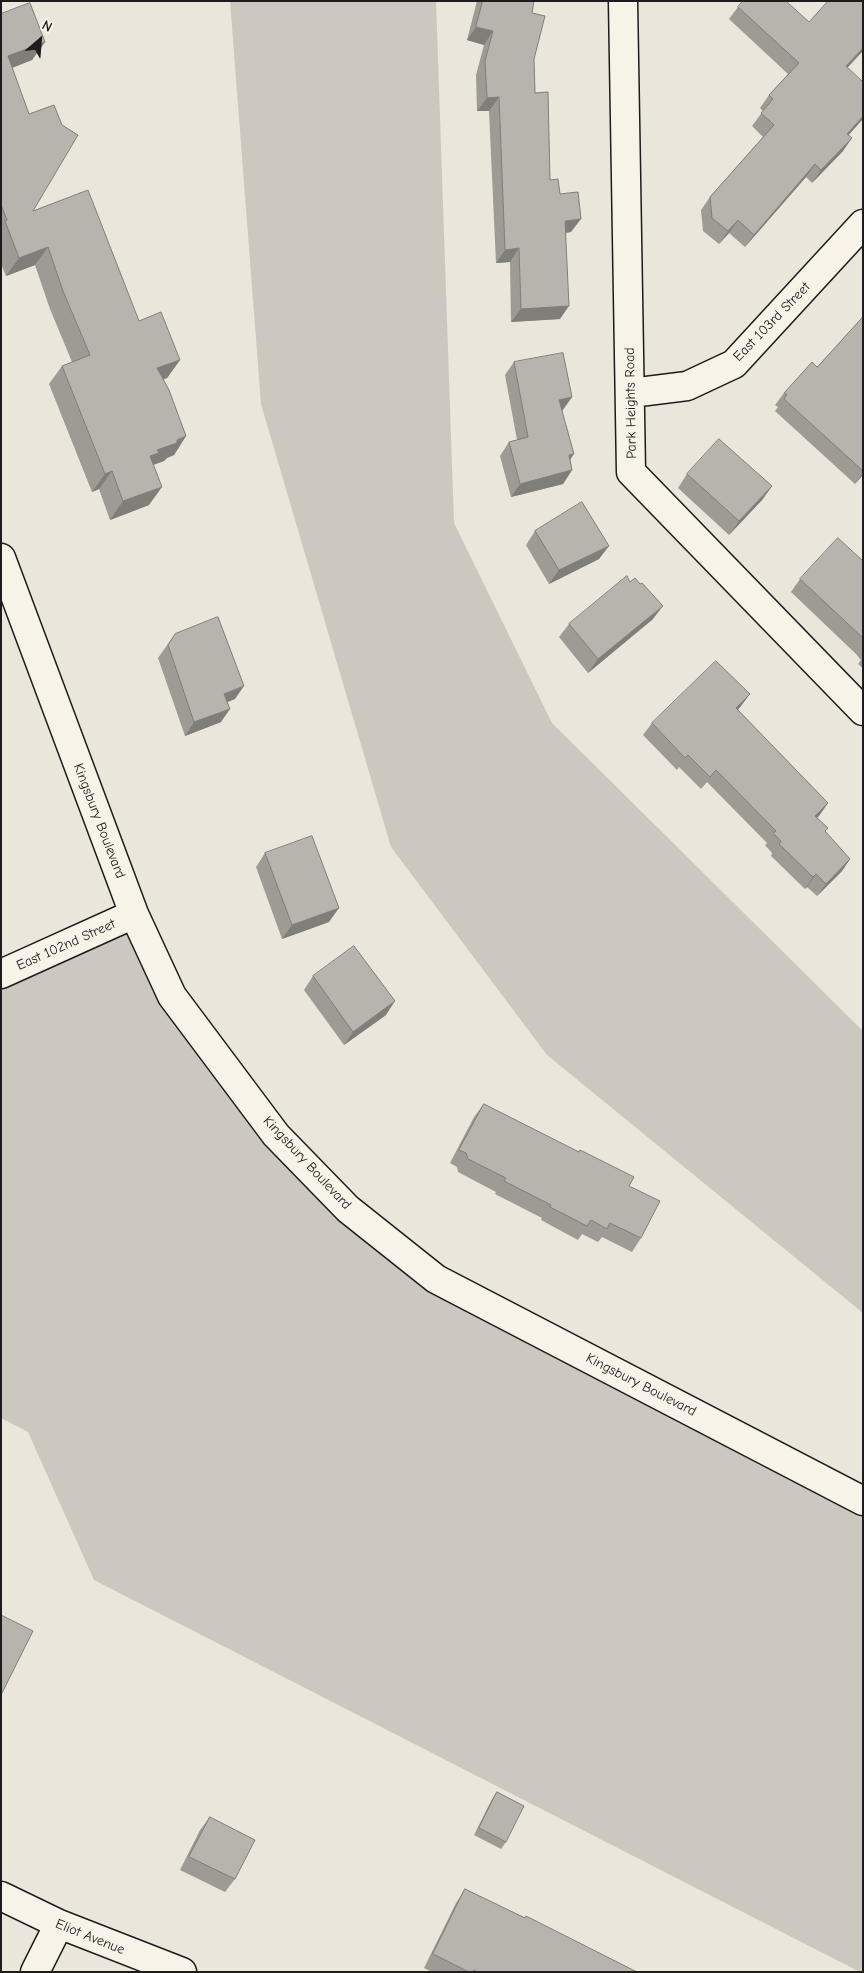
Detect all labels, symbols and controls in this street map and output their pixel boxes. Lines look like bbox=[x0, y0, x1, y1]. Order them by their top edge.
north arrow bbox=[15, 15, 65, 65]
text: N bbox=[39, 17, 55, 36]
street label: East 103rd Street bbox=[730, 279, 814, 365]
street label: Park Heights Road bbox=[622, 347, 640, 459]
street label: Kingsbury Boulevard bbox=[69, 761, 129, 881]
street label: East 102nd Street bbox=[14, 916, 118, 974]
street label: Kingsbury Boulevard bbox=[259, 1113, 355, 1213]
street label: Kingsbury Boulevard bbox=[583, 1350, 699, 1420]
street label: Eliot Avenue bbox=[53, 1915, 127, 1959]

